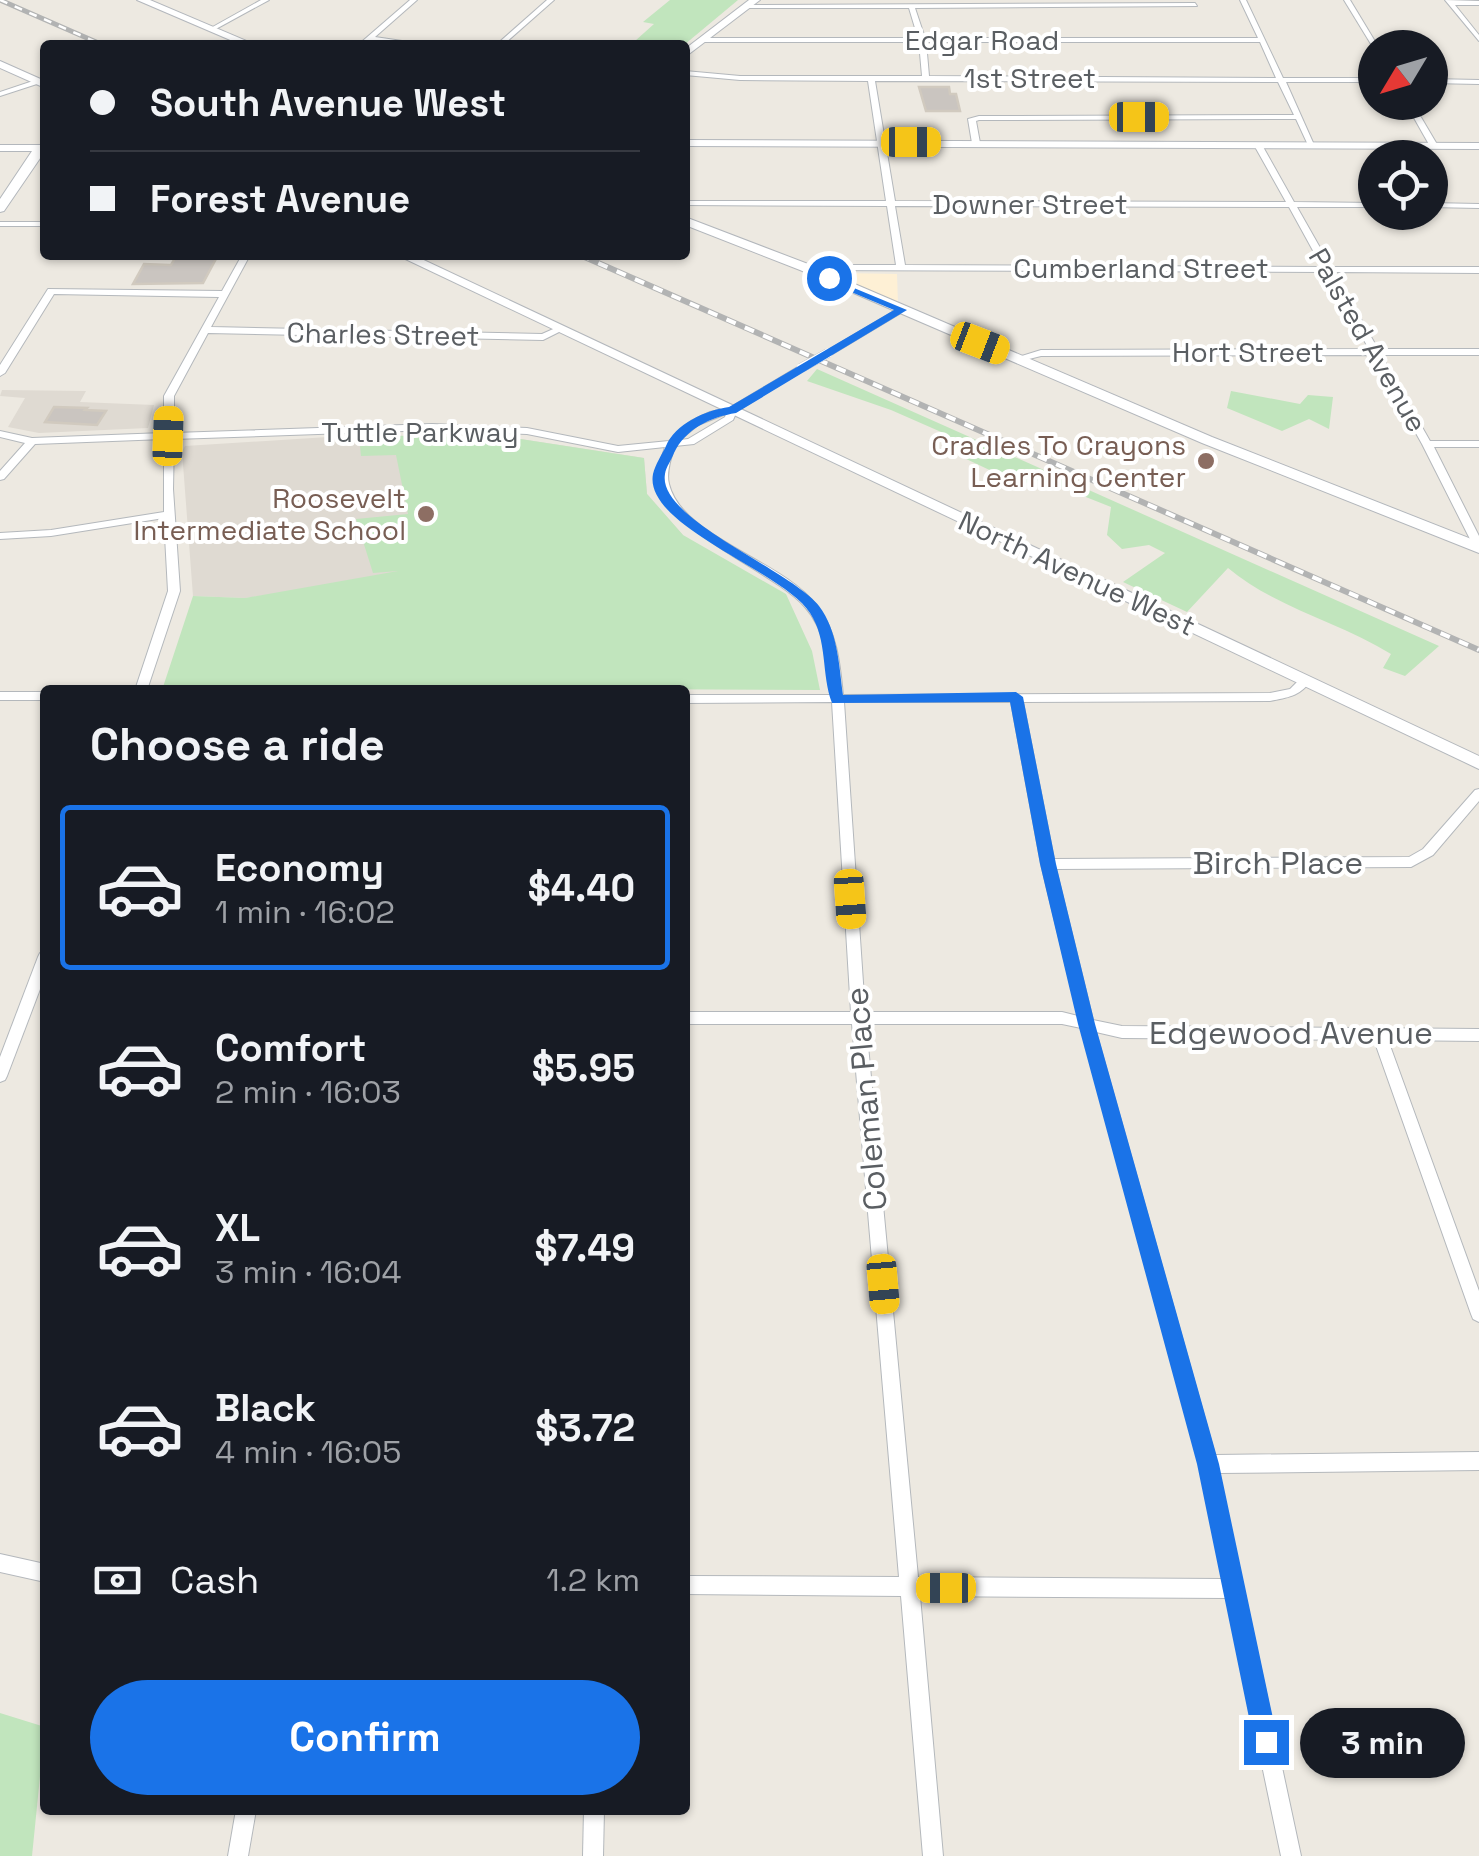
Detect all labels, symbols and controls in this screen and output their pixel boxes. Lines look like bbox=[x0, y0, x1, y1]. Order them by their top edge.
street label: Edgar Road bbox=[905, 22, 1059, 58]
north arrow bbox=[1358, 30, 1448, 120]
map controls bbox=[1358, 30, 1448, 230]
street label: 1st Street bbox=[964, 60, 1096, 96]
text: South Avenue West bbox=[150, 79, 506, 127]
car bbox=[1109, 102, 1169, 132]
car bbox=[881, 127, 941, 157]
button: locate bbox=[1358, 140, 1448, 230]
text: Forest Avenue bbox=[150, 175, 410, 223]
street label: Downer Street bbox=[932, 186, 1128, 222]
street label: Palsted Avenue bbox=[1301, 242, 1435, 438]
street label: Cumberland Street bbox=[1013, 250, 1269, 286]
route start bbox=[807, 256, 852, 301]
street label: Charles Street bbox=[286, 314, 480, 354]
car bbox=[947, 318, 1013, 368]
street label: Hort Street bbox=[1172, 334, 1324, 370]
car bbox=[152, 405, 184, 467]
street label: Tuttle Parkway bbox=[321, 414, 519, 450]
place label: Cradles To Crayons Learning Center bbox=[931, 427, 1186, 495]
marker: Cradles To Crayons Learning Center bbox=[1195, 450, 1217, 472]
place label: Roosevelt Intermediate School bbox=[133, 480, 406, 548]
street label: North Avenue West bbox=[953, 502, 1201, 644]
marker: Roosevelt Intermediate School bbox=[415, 503, 437, 525]
text: Choose a ride bbox=[90, 716, 385, 773]
icon: car bbox=[95, 843, 185, 933]
street label: Birch Place bbox=[1193, 843, 1363, 883]
text: Economy bbox=[215, 844, 384, 892]
text: $4.40 bbox=[528, 864, 635, 912]
car bbox=[833, 868, 867, 930]
text: 1 min · 16:02 bbox=[215, 892, 395, 932]
street label: Coleman Place bbox=[836, 986, 896, 1212]
street label: Edgewood Avenue bbox=[1149, 1013, 1433, 1053]
icon: car bbox=[95, 1023, 185, 1113]
text: Comfort bbox=[215, 1024, 366, 1072]
text: $5.95 bbox=[532, 1044, 635, 1092]
text: 2 min · 16:03 bbox=[215, 1072, 401, 1112]
icon: car bbox=[95, 1203, 185, 1293]
text: XL bbox=[215, 1204, 260, 1252]
text: $7.49 bbox=[535, 1224, 635, 1272]
text: 3 min · 16:04 bbox=[215, 1252, 402, 1292]
car bbox=[865, 1253, 901, 1315]
icon: car bbox=[95, 1383, 185, 1473]
text: Black bbox=[215, 1384, 316, 1432]
text: $3.72 bbox=[535, 1404, 635, 1452]
text: 4 min · 16:05 bbox=[215, 1432, 401, 1472]
icon: cash bbox=[90, 1553, 145, 1608]
text: Cash bbox=[170, 1556, 259, 1604]
text: 1.2 km bbox=[546, 1560, 640, 1600]
car bbox=[916, 1573, 976, 1603]
button: Confirm bbox=[90, 1680, 640, 1795]
callout: 3 min bbox=[1301, 1707, 1466, 1777]
route end bbox=[1244, 1720, 1289, 1765]
text: 3 min bbox=[1341, 1723, 1424, 1763]

